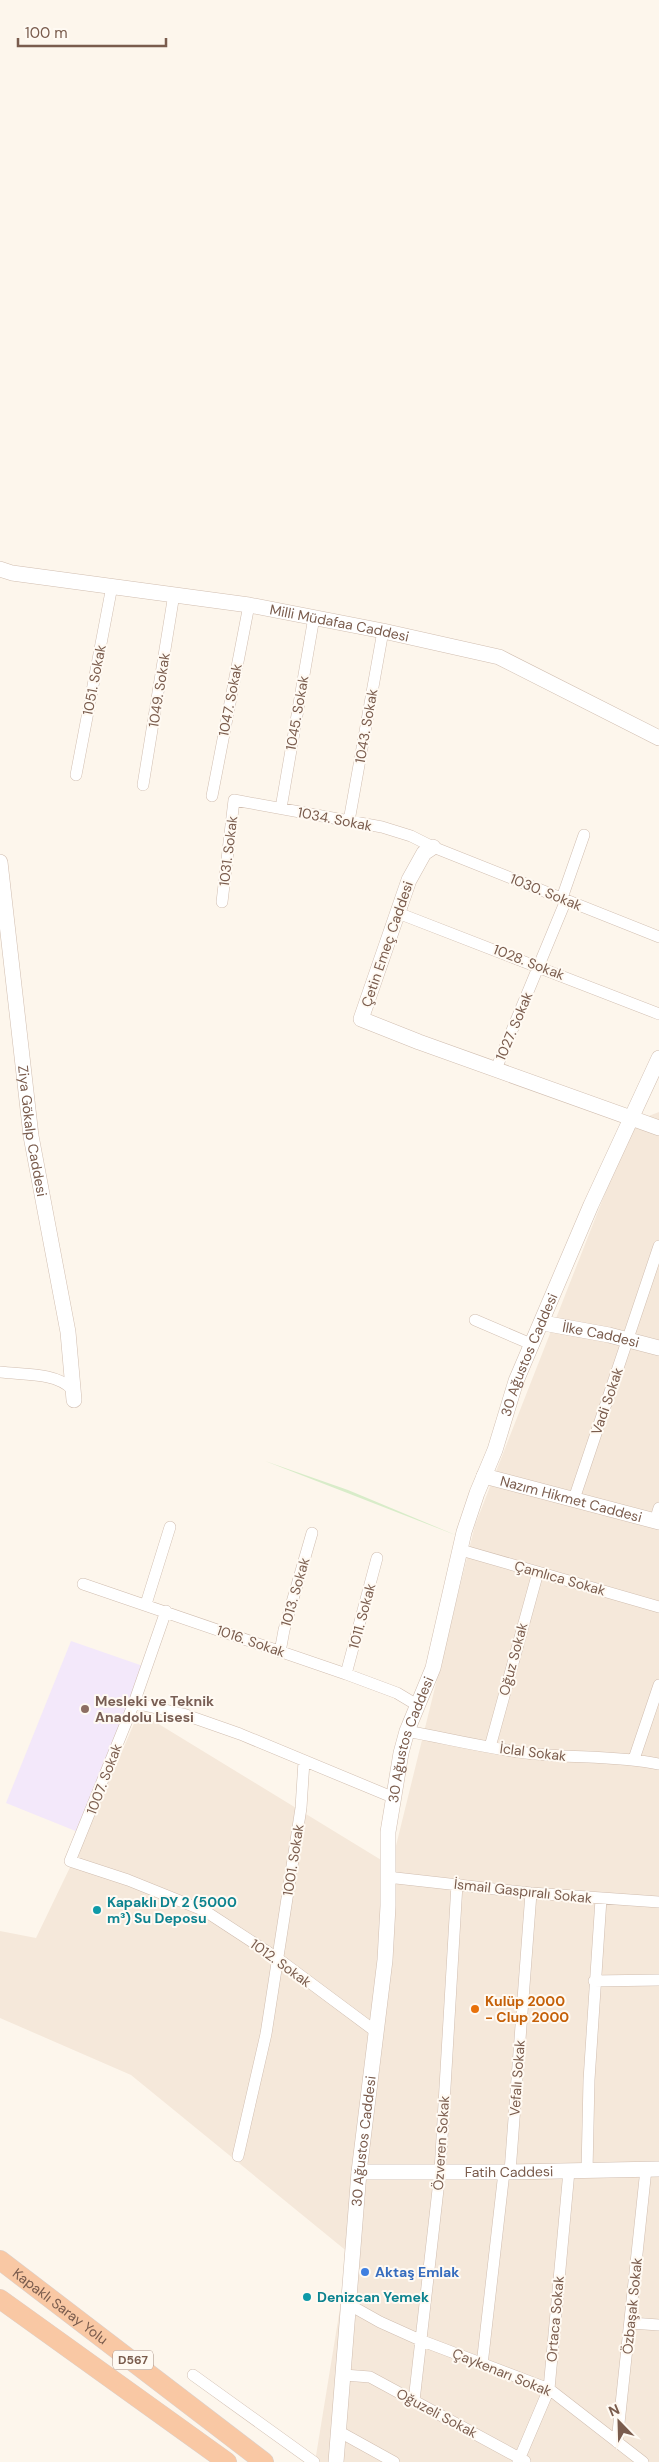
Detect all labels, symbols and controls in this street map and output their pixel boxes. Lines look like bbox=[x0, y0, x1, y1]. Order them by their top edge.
scale bar bbox=[18, 15, 165, 47]
text: 100 m bbox=[25, 23, 68, 43]
street label: Milli Müdafaa Caddesi bbox=[268, 600, 411, 646]
street label: 1051. Sokak bbox=[78, 643, 110, 717]
street label: 1049. Sokak bbox=[144, 651, 174, 729]
street label: 1047. Sokak bbox=[214, 662, 246, 738]
street label: 1045. Sokak bbox=[282, 674, 312, 752]
street label: 1043. Sokak bbox=[351, 687, 381, 765]
street label: 1034. Sokak bbox=[296, 803, 374, 835]
street label: 1031. Sokak bbox=[215, 815, 241, 887]
street label: 1030. Sokak bbox=[507, 869, 585, 915]
street label: Çetin Emeç Caddesi bbox=[357, 879, 417, 1009]
street label: 1028. Sokak bbox=[491, 940, 567, 984]
street label: 1027. Sokak bbox=[491, 989, 537, 1063]
street label: Ziya Gökalp Caddesi bbox=[14, 1064, 51, 1198]
street label: 30 Ağustos Caddesi bbox=[497, 1290, 561, 1419]
street label: İlke Caddesi bbox=[561, 1318, 641, 1352]
street label: Vadi Sokak bbox=[587, 1365, 627, 1437]
street label: Nazım Hikmet Caddesi bbox=[498, 1472, 644, 1526]
street label: 1013. Sokak bbox=[277, 1555, 313, 1629]
street label: Çamlıca Sokak bbox=[512, 1556, 608, 1600]
street label: 1011. Sokak bbox=[345, 1581, 379, 1651]
street label: Oğuz Sokak bbox=[495, 1620, 531, 1698]
street label: 1016. Sokak bbox=[214, 1621, 288, 1661]
street label: 30 Ağustos Caddesi bbox=[384, 1674, 438, 1804]
place label: Mesleki ve Teknik Anadolu Lisesi bbox=[95, 1692, 214, 1726]
marker: Mesleki ve Teknik Anadolu Lisesi bbox=[79, 1703, 91, 1715]
street label: İclal Sokak bbox=[499, 1739, 567, 1765]
street label: 1007. Sokak bbox=[82, 1741, 126, 1817]
street label: 1001. Sokak bbox=[278, 1823, 308, 1897]
street label: İsmail Gaspıralı Sokak bbox=[453, 1875, 593, 1907]
place label: Kapaklı DY 2 (5000 m³) Su Deposu bbox=[107, 1893, 237, 1927]
marker: Kapaklı DY 2 (5000 m³) Su Deposu bbox=[91, 1904, 103, 1916]
street label: 1012. Sokak bbox=[247, 1935, 315, 1991]
place label: Kulüp 2000 - Clup 2000 bbox=[485, 1992, 569, 2026]
marker: Kulüp 2000 - Clup 2000 bbox=[469, 2003, 481, 2015]
street label: Vefalı Sokak bbox=[505, 2039, 529, 2117]
street label: 30 Ağustos Caddesi bbox=[347, 2075, 380, 2207]
street label: Özveren Sokak bbox=[429, 2095, 453, 2191]
street label: Fatih Caddesi bbox=[465, 2162, 554, 2181]
street label: Özbaşak Sokak bbox=[618, 2257, 646, 2355]
place label: Aktaş Emlak bbox=[375, 2263, 459, 2281]
street label: Kapaklı Saray Yolu bbox=[9, 2264, 112, 2348]
marker: Aktaş Emlak bbox=[359, 2266, 371, 2278]
street label: Ortaca Sokak bbox=[542, 2275, 568, 2363]
place label: Denizcan Yemek bbox=[317, 2288, 429, 2306]
marker: Denizcan Yemek bbox=[301, 2291, 313, 2303]
street label: Çaykenarı Sokak bbox=[450, 2344, 554, 2400]
road number: D567 bbox=[113, 2350, 153, 2370]
street label: Oğuzeli Sokak bbox=[393, 2384, 481, 2442]
north arrow bbox=[594, 2397, 644, 2447]
text: N bbox=[606, 2400, 622, 2420]

